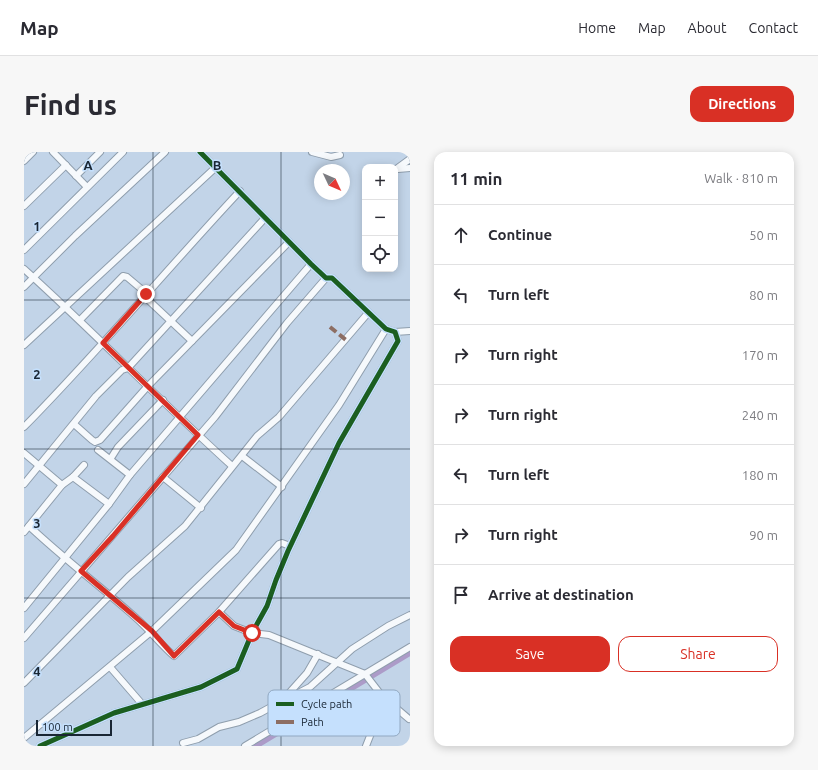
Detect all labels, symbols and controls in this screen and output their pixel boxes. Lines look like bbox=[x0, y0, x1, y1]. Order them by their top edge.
text: Map bbox=[20, 17, 59, 39]
text: Home bbox=[578, 20, 616, 36]
text: Map bbox=[638, 20, 666, 36]
text: About bbox=[688, 20, 727, 36]
text: Contact bbox=[749, 20, 798, 36]
button: Directions bbox=[690, 86, 794, 122]
text: Find us bbox=[24, 89, 117, 120]
text: A bbox=[83, 158, 93, 172]
text: B bbox=[213, 158, 222, 172]
north arrow bbox=[314, 164, 350, 200]
map controls bbox=[362, 164, 398, 272]
button: + bbox=[362, 164, 398, 200]
text: 11 min bbox=[450, 169, 503, 188]
text: Walk · 810 m bbox=[704, 171, 778, 185]
button: − bbox=[362, 200, 398, 236]
text: 1 bbox=[33, 219, 41, 233]
icon: ahead bbox=[450, 224, 472, 246]
text: Continue bbox=[488, 226, 552, 243]
text: 50 m bbox=[749, 228, 778, 242]
button: locate bbox=[362, 236, 398, 272]
icon: left bbox=[450, 284, 472, 306]
route end bbox=[137, 285, 155, 303]
text: Turn left bbox=[488, 286, 549, 303]
text: 80 m bbox=[749, 288, 778, 302]
icon: right bbox=[450, 344, 472, 366]
text: Turn right bbox=[488, 346, 558, 363]
text: 170 m bbox=[742, 348, 778, 362]
text: 2 bbox=[33, 367, 41, 381]
icon: right bbox=[450, 404, 472, 426]
text: Turn right bbox=[488, 406, 558, 423]
text: 240 m bbox=[742, 408, 778, 422]
icon: left bbox=[450, 464, 472, 486]
text: Turn left bbox=[488, 466, 549, 483]
text: 180 m bbox=[742, 468, 778, 482]
text: 3 bbox=[33, 516, 41, 530]
icon: right bbox=[450, 524, 472, 546]
text: Turn right bbox=[488, 526, 558, 543]
text: 90 m bbox=[749, 528, 778, 542]
icon: arrive bbox=[450, 584, 472, 606]
text: Arrive at destination bbox=[488, 586, 634, 603]
route start bbox=[243, 624, 261, 642]
button: Save bbox=[450, 636, 610, 672]
button: Share bbox=[618, 636, 778, 672]
text: 4 bbox=[33, 664, 41, 678]
legend bbox=[268, 690, 400, 736]
text: Cycle path bbox=[301, 698, 352, 710]
text: Path bbox=[301, 716, 324, 728]
scale bar bbox=[36, 718, 112, 737]
text: 100 m bbox=[42, 721, 73, 733]

